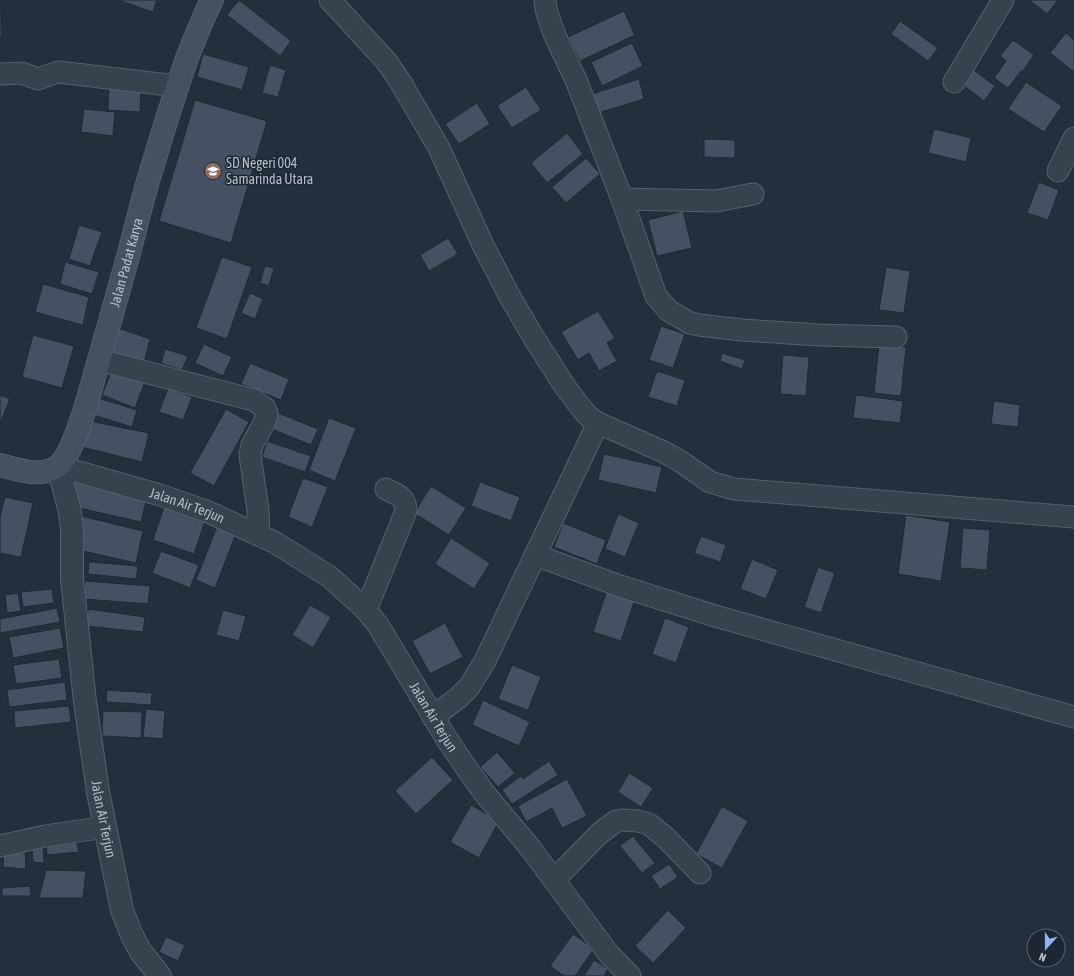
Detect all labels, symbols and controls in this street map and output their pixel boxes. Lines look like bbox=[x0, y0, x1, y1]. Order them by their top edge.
place label: SD Negeri 004 Samarinda Utara bbox=[226, 155, 313, 187]
school or university icon: SD Negeri 004 Samarinda Utara bbox=[203, 161, 223, 181]
street label: Jalan Padat Karya bbox=[106, 216, 146, 309]
street label: Jalan Air Terjun bbox=[148, 484, 227, 526]
street label: Jalan Air Terjun bbox=[406, 679, 461, 755]
street label: Jalan Air Terjun bbox=[88, 779, 119, 859]
north arrow bbox=[1026, 928, 1066, 968]
text: N bbox=[1037, 951, 1048, 964]

